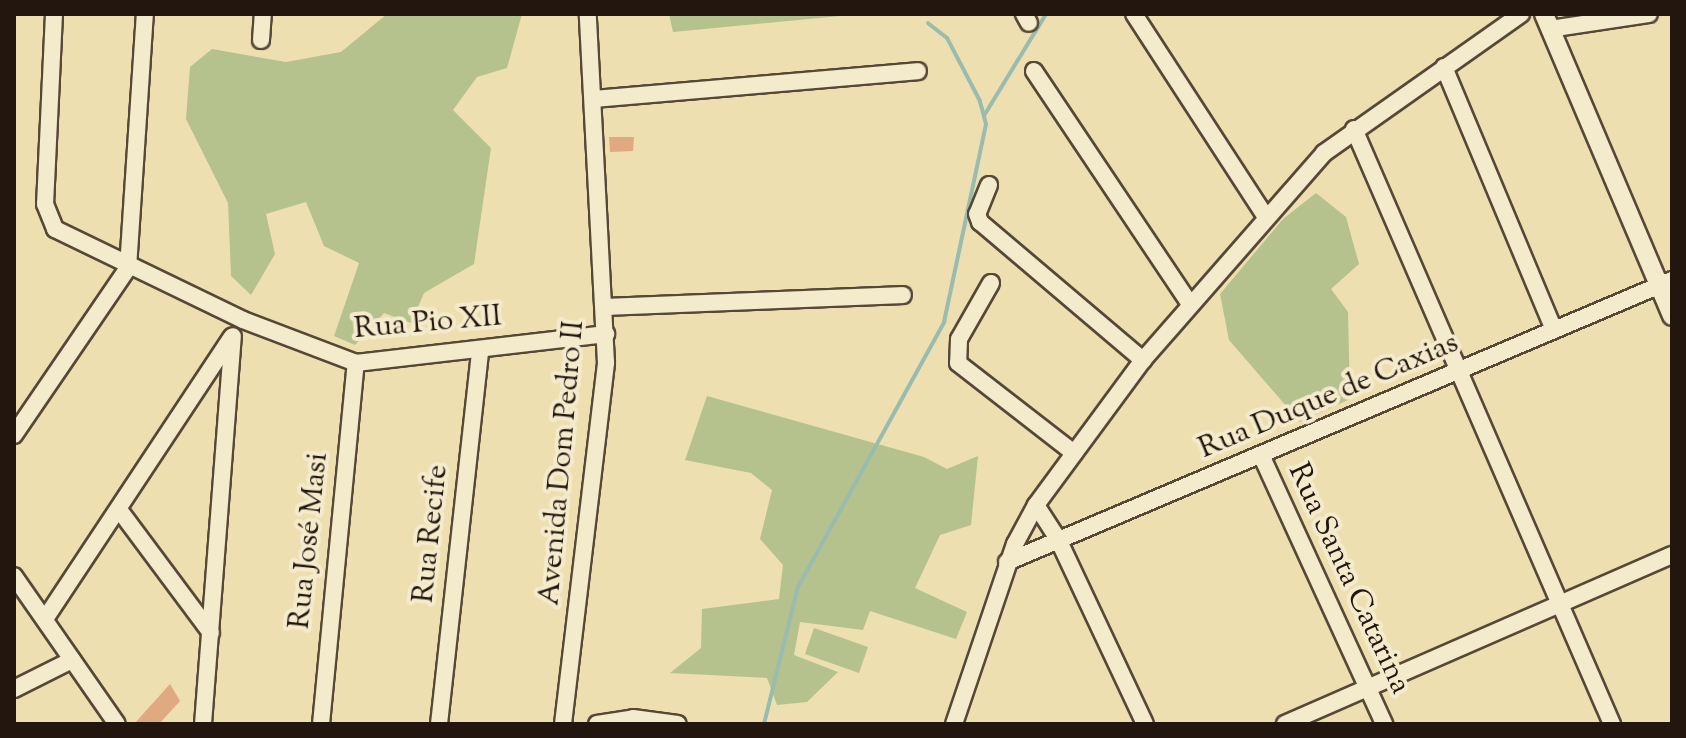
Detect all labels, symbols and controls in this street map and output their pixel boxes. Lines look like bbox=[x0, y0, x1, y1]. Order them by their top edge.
street label: Rua Pio XII bbox=[353, 300, 503, 348]
street label: Avenida Dom Pedro II bbox=[533, 319, 593, 607]
street label: Rua Duque de Caxias bbox=[1194, 326, 1464, 468]
street label: Rua José Masi bbox=[283, 451, 337, 631]
street label: Rua Santa Catarina bbox=[1279, 458, 1417, 700]
street label: Rua Recife bbox=[407, 463, 457, 605]

